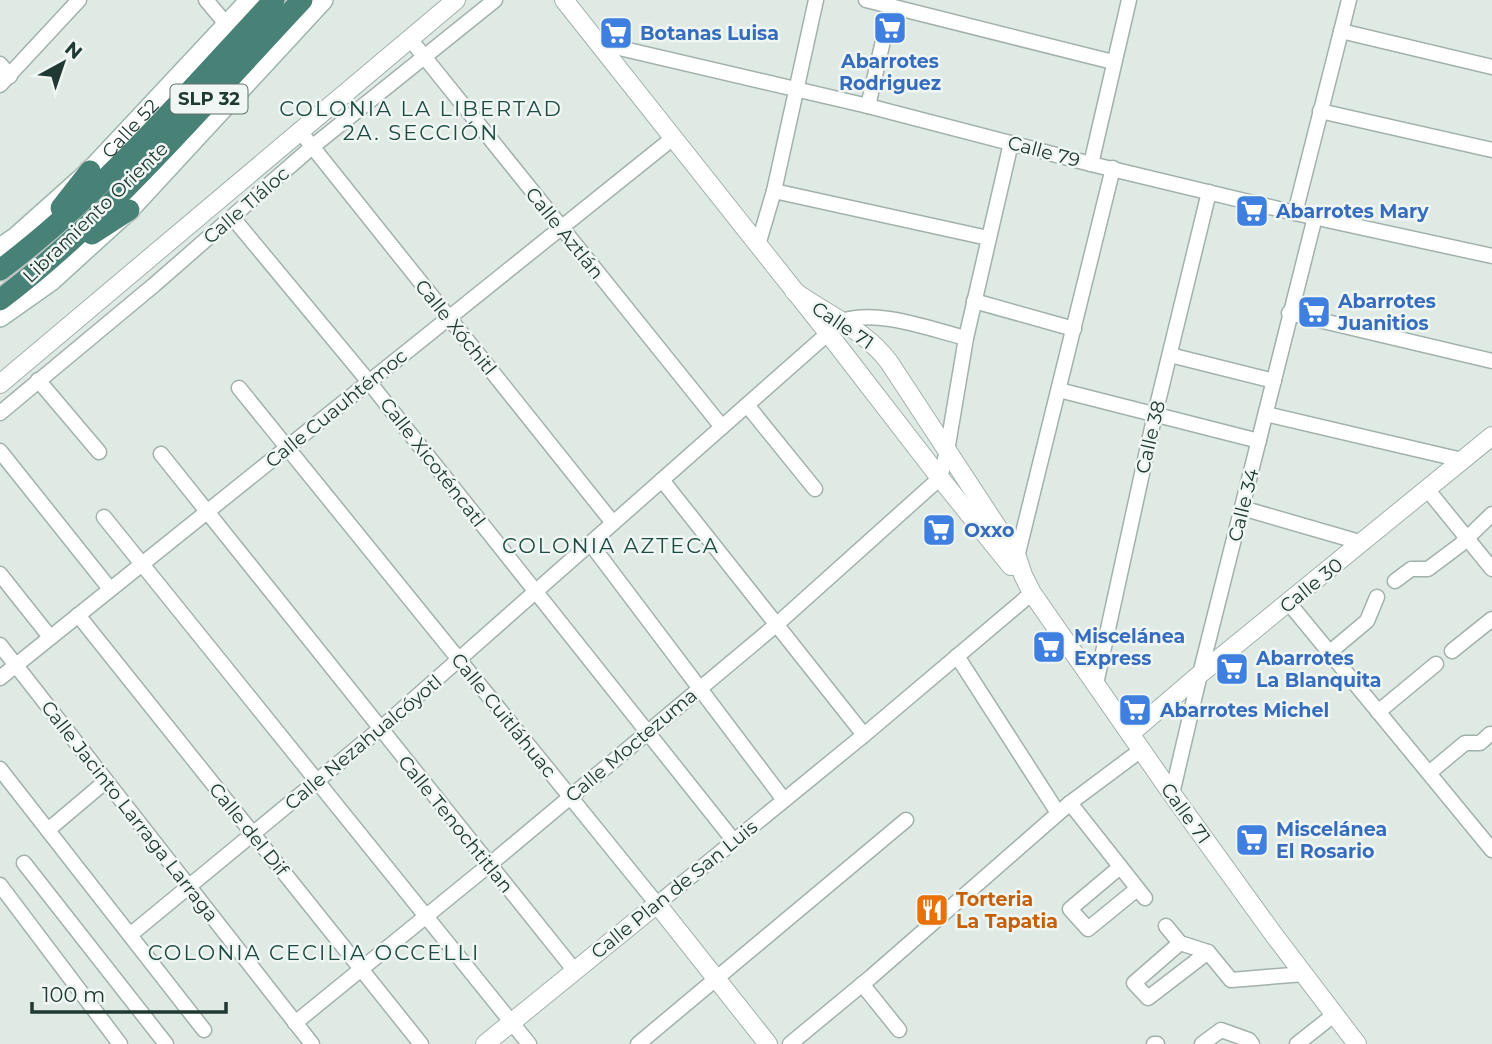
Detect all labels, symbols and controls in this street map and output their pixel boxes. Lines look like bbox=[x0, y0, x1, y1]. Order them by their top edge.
supermarket icon: Abarrotes Rodriguez bbox=[871, 9, 909, 47]
supermarket icon: Botanas Luisa bbox=[597, 14, 635, 52]
place label: Botanas Luisa bbox=[640, 22, 779, 45]
north arrow bbox=[28, 28, 98, 98]
text: N bbox=[60, 37, 87, 64]
place label: Abarrotes Rodriguez bbox=[839, 50, 941, 95]
road number: SLP 32 bbox=[170, 84, 248, 114]
street label: Calle 52 bbox=[97, 94, 164, 163]
district label: COLONIA LA LIBERTAD 2A. SECCIÓN bbox=[279, 96, 563, 145]
street label: Calle 79 bbox=[1005, 131, 1083, 172]
street label: Libramiento Oriente bbox=[18, 137, 173, 288]
street label: Calle Tláloc bbox=[199, 162, 294, 249]
street label: Calle Aztlán bbox=[521, 183, 609, 284]
supermarket icon: Abarrotes Mary bbox=[1233, 192, 1271, 230]
place label: Abarrotes Mary bbox=[1275, 200, 1429, 223]
street label: Calle Xóchitl bbox=[410, 275, 501, 380]
place label: Abarrotes Juanitios bbox=[1337, 290, 1436, 335]
supermarket icon: Abarrotes Juanitios bbox=[1295, 293, 1333, 331]
street label: Calle 71 bbox=[808, 296, 878, 354]
street label: Calle Cuauhtémoc bbox=[261, 344, 412, 473]
street label: Calle Xicoténcatl bbox=[375, 393, 490, 531]
street label: Calle 38 bbox=[1131, 398, 1170, 476]
street label: Calle 34 bbox=[1223, 466, 1264, 544]
supermarket icon: Oxxo bbox=[920, 511, 958, 549]
place label: Oxxo bbox=[964, 519, 1015, 542]
district label: COLONIA AZTECA bbox=[502, 533, 720, 558]
street label: Calle 30 bbox=[1275, 553, 1348, 618]
place label: Miscelánea Express bbox=[1074, 625, 1185, 670]
supermarket icon: Miscelánea Express bbox=[1030, 628, 1068, 666]
place label: Abarrotes La Blanquita bbox=[1255, 647, 1381, 692]
street label: Calle Cuitláhuac bbox=[446, 648, 561, 782]
supermarket icon: Abarrotes La Blanquita bbox=[1213, 650, 1251, 688]
street label: Calle Nezahualcóyotl bbox=[280, 670, 446, 815]
street label: Calle Moctezuma bbox=[561, 684, 702, 807]
supermarket icon: Abarrotes Michel bbox=[1116, 691, 1154, 729]
street label: Calle Jacinto Larraga Larraga bbox=[36, 696, 223, 926]
place label: Abarrotes Michel bbox=[1159, 699, 1329, 722]
street label: Calle Tenochtitlan bbox=[393, 751, 518, 898]
street label: Calle del Dif bbox=[204, 778, 294, 882]
street label: Calle 71 bbox=[1156, 778, 1215, 848]
street label: Calle Plan de San Luis bbox=[587, 815, 762, 964]
place label: Miscelánea El Rosario bbox=[1276, 818, 1387, 863]
supermarket icon: Miscelánea El Rosario bbox=[1233, 821, 1271, 859]
place label: Torteria La Tapatia bbox=[956, 888, 1058, 933]
restaurant icon: Torteria La Tapatia bbox=[913, 891, 951, 929]
district label: COLONIA CECILIA OCCELLI bbox=[148, 940, 480, 965]
scale bar bbox=[32, 970, 226, 1014]
text: 100 m bbox=[42, 982, 105, 1007]

